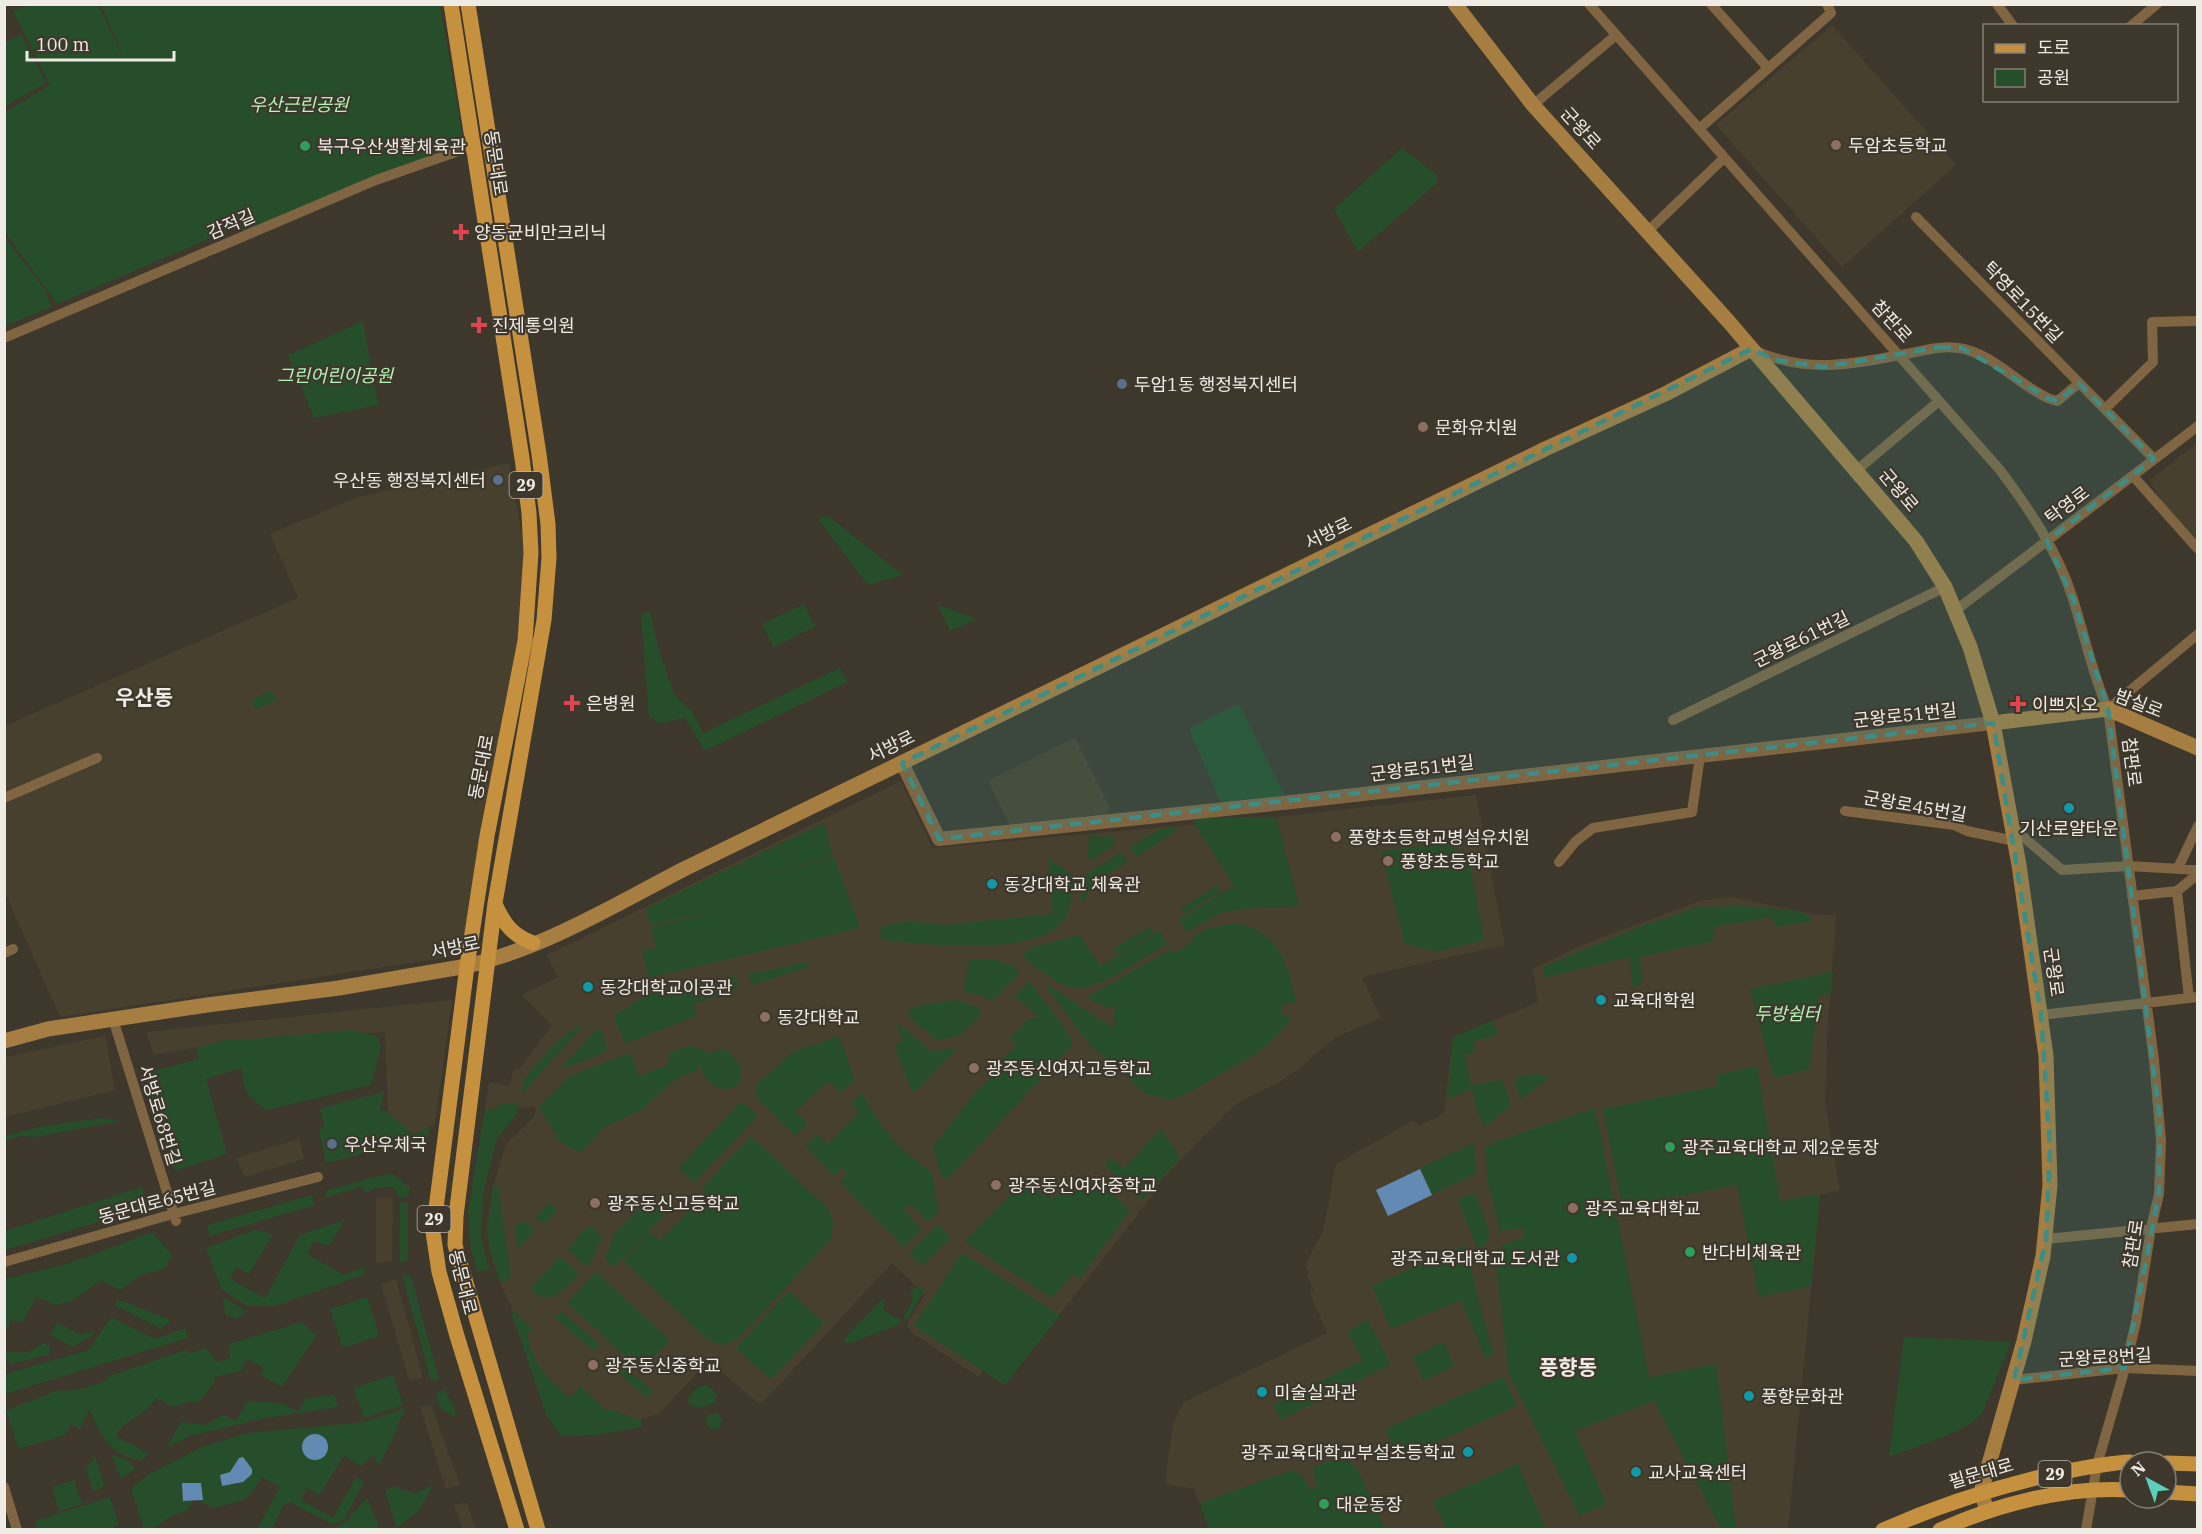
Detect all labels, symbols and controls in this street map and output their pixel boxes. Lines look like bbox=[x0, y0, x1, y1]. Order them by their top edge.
scale bar bbox=[27, 24, 174, 62]
legend bbox=[1983, 24, 2178, 102]
text: 100 m bbox=[36, 33, 90, 56]
text: 도로 bbox=[2037, 36, 2070, 59]
text: 공원 bbox=[2037, 66, 2070, 89]
park label: 우산근린공원 bbox=[249, 93, 350, 116]
street label: 군왕로 bbox=[1556, 102, 1606, 154]
street label: 동문대로 bbox=[479, 128, 513, 198]
place label: 두암초등학교 bbox=[1848, 134, 1947, 157]
place label: 북구우산생활체육관 bbox=[317, 135, 466, 158]
marker: 두암초등학교 bbox=[1829, 138, 1843, 152]
marker: 북구우산생활체육관 bbox=[298, 139, 312, 153]
street label: 감적길 bbox=[204, 204, 258, 244]
place label: 양동균비만크리닉 bbox=[474, 221, 606, 244]
marker: 양동균비만크리닉 bbox=[452, 223, 470, 241]
street label: 탁영로15번길 bbox=[1978, 256, 2068, 348]
street label: 참판로 bbox=[1867, 295, 1917, 347]
place label: 진제통의원 bbox=[492, 314, 575, 337]
marker: 진제통의원 bbox=[470, 316, 488, 334]
park label: 그린어린이공원 bbox=[277, 364, 394, 387]
place label: 두암1동 행정복지센터 bbox=[1134, 373, 1298, 396]
marker: 두암1동 행정복지센터 bbox=[1115, 377, 1129, 391]
place label: 문화유치원 bbox=[1435, 416, 1518, 439]
marker: 문화유치원 bbox=[1416, 420, 1430, 434]
street label: 군왕로 bbox=[1874, 464, 1924, 516]
place label: 우산동 행정복지센터 bbox=[333, 469, 486, 492]
road number: 29 bbox=[510, 472, 542, 498]
marker: 우산동 행정복지센터 bbox=[491, 473, 505, 487]
street label: 탁영로 bbox=[2040, 481, 2094, 529]
street label: 서방로 bbox=[1301, 512, 1355, 554]
street label: 군왕로61번길 bbox=[1749, 606, 1853, 672]
district label: 우산동 bbox=[115, 683, 173, 711]
street label: 밤실로 bbox=[2112, 683, 2166, 723]
place label: 은병원 bbox=[586, 692, 636, 715]
place label: 이쁘지오 bbox=[2032, 693, 2098, 716]
marker: 은병원 bbox=[563, 694, 581, 712]
marker: 이쁘지오 bbox=[2009, 695, 2027, 713]
street label: 군왕로51번길 bbox=[1852, 698, 1958, 732]
street label: 서방로 bbox=[864, 725, 918, 767]
street label: 동문대로 bbox=[463, 732, 499, 802]
street label: 참판로 bbox=[2118, 736, 2146, 788]
street label: 군왕로51번길 bbox=[1369, 750, 1475, 786]
street label: 군왕로45번길 bbox=[1862, 786, 1968, 826]
marker: 기산로얄타운 bbox=[2062, 801, 2076, 815]
place label: 기산로얄타운 bbox=[2019, 817, 2119, 840]
place label: 풍향초등학교병설유치원 bbox=[1348, 826, 1530, 849]
marker: 풍향초등학교병설유치원 bbox=[1329, 830, 1343, 844]
place label: 풍향초등학교 bbox=[1400, 850, 1499, 873]
marker: 풍향초등학교 bbox=[1381, 854, 1395, 868]
place label: 동강대학교 체육관 bbox=[1004, 873, 1141, 896]
marker: 동강대학교 체육관 bbox=[985, 877, 999, 891]
street label: 서방로 bbox=[428, 931, 482, 963]
street label: 군왕로 bbox=[2039, 946, 2069, 998]
place label: 동강대학교이공관 bbox=[600, 976, 733, 999]
marker: 동강대학교이공관 bbox=[581, 980, 595, 994]
place label: 교육대학원 bbox=[1613, 989, 1696, 1012]
marker: 교육대학원 bbox=[1594, 993, 1608, 1007]
park label: 두방쉼터 bbox=[1754, 1002, 1823, 1025]
place label: 동강대학교 bbox=[777, 1006, 860, 1029]
marker: 동강대학교 bbox=[758, 1010, 772, 1024]
place label: 광주동신여자고등학교 bbox=[986, 1057, 1152, 1080]
marker: 광주동신여자고등학교 bbox=[967, 1061, 981, 1075]
street label: 서방로68번길 bbox=[134, 1062, 186, 1168]
place label: 우산우체국 bbox=[344, 1133, 427, 1156]
place label: 광주교육대학교 제2운동장 bbox=[1682, 1136, 1879, 1159]
marker: 우산우체국 bbox=[325, 1137, 339, 1151]
marker: 광주교육대학교 제2운동장 bbox=[1663, 1140, 1677, 1154]
place label: 광주동신여자중학교 bbox=[1008, 1174, 1157, 1197]
street label: 동문대로65번길 bbox=[96, 1175, 218, 1229]
marker: 광주동신여자중학교 bbox=[989, 1178, 1003, 1192]
place label: 광주동신고등학교 bbox=[607, 1192, 739, 1215]
marker: 광주동신고등학교 bbox=[588, 1196, 602, 1210]
place label: 광주교육대학교 bbox=[1585, 1197, 1701, 1220]
marker: 광주교육대학교 bbox=[1566, 1201, 1580, 1215]
road number: 29 bbox=[418, 1206, 450, 1232]
street label: 참판로 bbox=[2118, 1218, 2148, 1270]
place label: 반다비체육관 bbox=[1702, 1241, 1802, 1264]
marker: 반다비체육관 bbox=[1683, 1245, 1697, 1259]
street label: 동문대로 bbox=[444, 1247, 482, 1317]
place label: 광주교육대학교 도서관 bbox=[1390, 1247, 1560, 1270]
marker: 광주교육대학교 도서관 bbox=[1565, 1251, 1579, 1265]
street label: 군왕로8번길 bbox=[2058, 1343, 2152, 1371]
district label: 풍향동 bbox=[1539, 1353, 1597, 1381]
place label: 광주동신중학교 bbox=[605, 1354, 721, 1377]
marker: 광주동신중학교 bbox=[586, 1358, 600, 1372]
place label: 미술실과관 bbox=[1274, 1381, 1357, 1404]
marker: 미술실과관 bbox=[1255, 1385, 1269, 1399]
place label: 풍향문화관 bbox=[1761, 1385, 1844, 1408]
marker: 풍향문화관 bbox=[1742, 1389, 1756, 1403]
place label: 광주교육대학교부설초등학교 bbox=[1241, 1441, 1456, 1464]
marker: 광주교육대학교부설초등학교 bbox=[1461, 1445, 1475, 1459]
north arrow bbox=[2118, 1450, 2178, 1510]
street label: 필문대로 bbox=[1946, 1453, 2016, 1493]
text: N bbox=[2127, 1457, 2149, 1480]
place label: 교사교육센터 bbox=[1648, 1461, 1747, 1484]
road number: 29 bbox=[2038, 1461, 2072, 1487]
marker: 교사교육센터 bbox=[1629, 1465, 1643, 1479]
place label: 대운동장 bbox=[1336, 1493, 1402, 1516]
marker: 대운동장 bbox=[1317, 1497, 1331, 1511]

